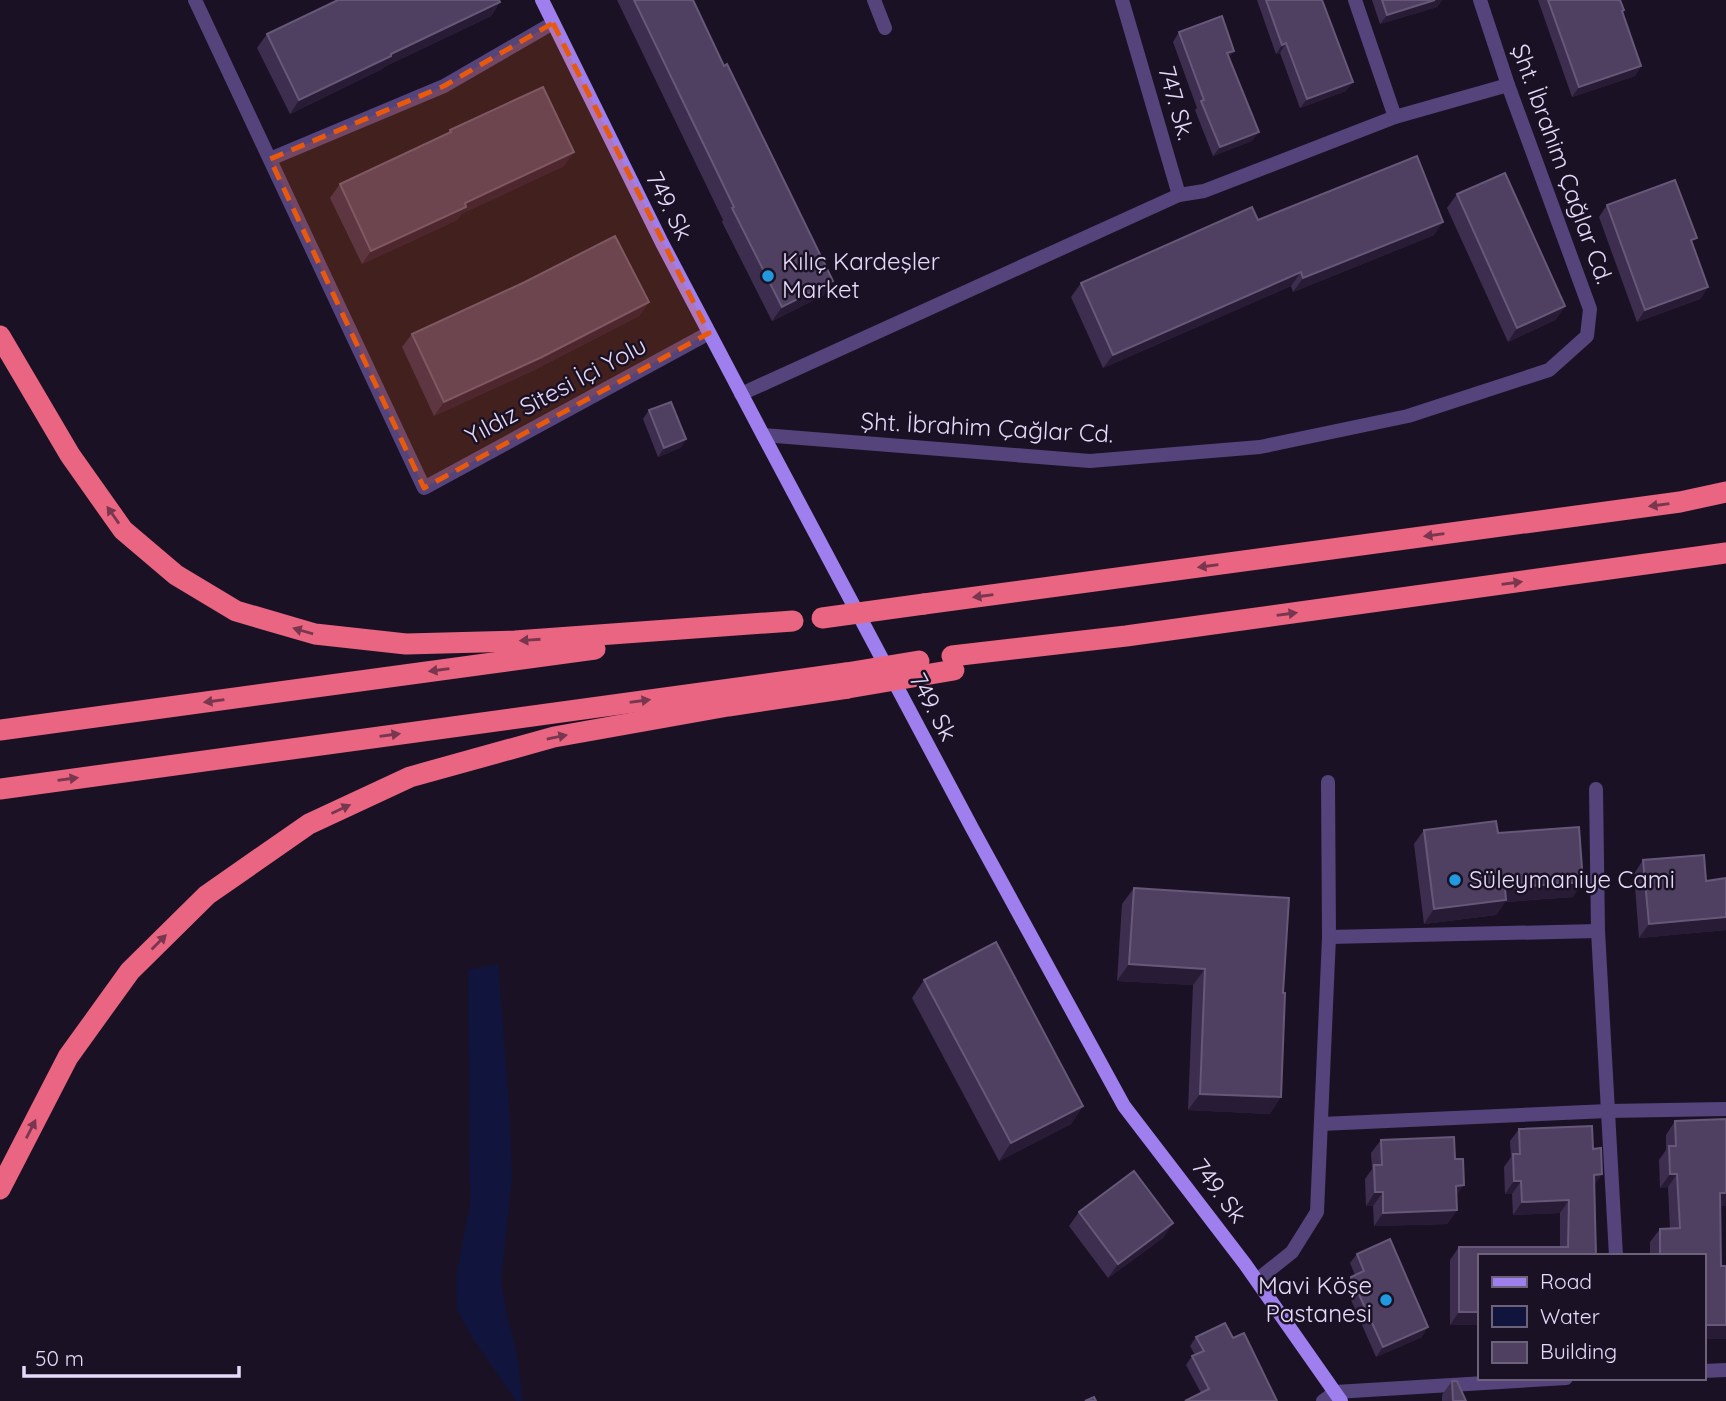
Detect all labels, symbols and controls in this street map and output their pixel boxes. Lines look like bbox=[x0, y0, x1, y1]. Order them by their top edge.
street label: Şht. İbrahim Çağlar Cd. bbox=[1506, 40, 1620, 288]
street label: 747. Sk. bbox=[1152, 62, 1202, 143]
street label: 749. Sk bbox=[640, 166, 700, 245]
place label: Kılıç Kardeşler Market bbox=[782, 246, 940, 304]
marker: Kılıç Kardeşler Market bbox=[760, 268, 776, 284]
street label: Yıldız Sitesi İçi Yolu bbox=[460, 330, 651, 450]
street label: Şht. İbrahim Çağlar Cd. bbox=[860, 405, 1114, 449]
one-way arrow bbox=[1648, 499, 1670, 510]
one-way arrow bbox=[106, 506, 120, 524]
one-way arrow bbox=[1422, 530, 1444, 541]
one-way arrow bbox=[1197, 560, 1219, 571]
one-way arrow bbox=[1501, 577, 1523, 588]
one-way arrow bbox=[972, 591, 994, 602]
one-way arrow bbox=[1276, 608, 1298, 619]
one-way arrow bbox=[293, 625, 314, 635]
one-way arrow bbox=[519, 635, 541, 646]
one-way arrow bbox=[428, 665, 450, 676]
street label: 749. Sk bbox=[903, 667, 964, 746]
one-way arrow bbox=[629, 695, 651, 706]
one-way arrow bbox=[202, 696, 224, 707]
one-way arrow bbox=[379, 729, 401, 740]
one-way arrow bbox=[546, 731, 568, 742]
one-way arrow bbox=[57, 774, 79, 785]
one-way arrow bbox=[331, 803, 352, 814]
place label: Süleymaniye Cami bbox=[1469, 864, 1675, 894]
marker: Süleymaniye Cami bbox=[1447, 872, 1463, 888]
one-way arrow bbox=[151, 934, 168, 951]
one-way arrow bbox=[26, 1119, 37, 1139]
street label: 749. Sk bbox=[1186, 1152, 1254, 1229]
legend bbox=[1478, 1254, 1705, 1380]
text: Road bbox=[1540, 1268, 1592, 1294]
place label: Mavi Köşe Pastanesi bbox=[1258, 1270, 1372, 1328]
marker: Mavi Köşe Pastanesi bbox=[1378, 1292, 1394, 1308]
text: Water bbox=[1540, 1303, 1600, 1329]
scale bar bbox=[24, 1334, 240, 1378]
text: Building bbox=[1540, 1338, 1617, 1364]
text: 50 m bbox=[35, 1345, 84, 1371]

